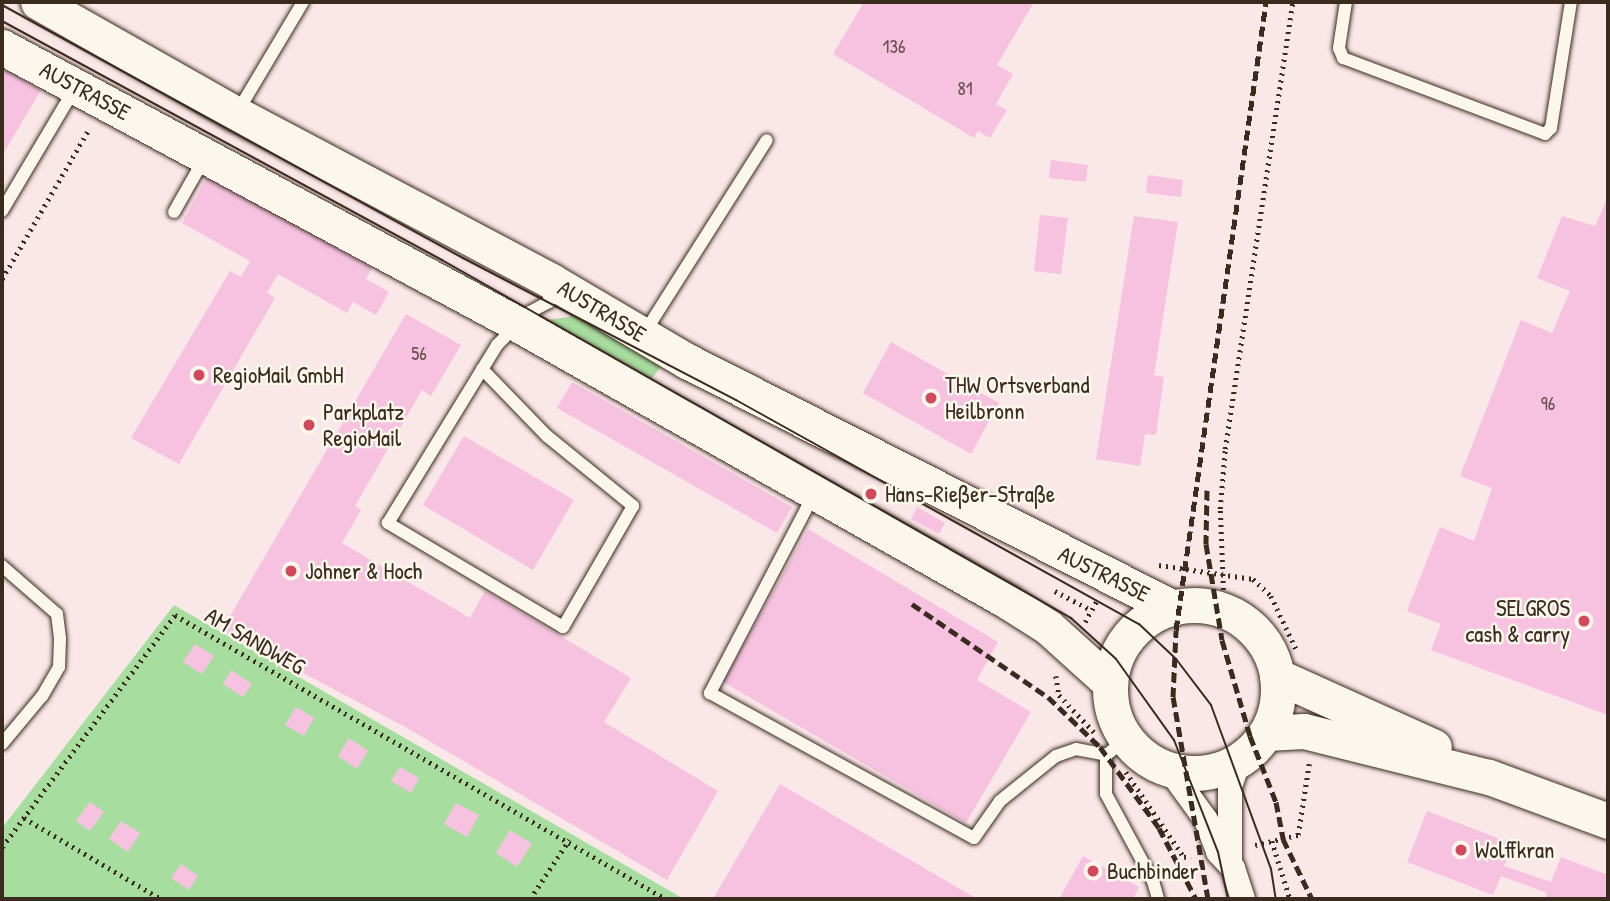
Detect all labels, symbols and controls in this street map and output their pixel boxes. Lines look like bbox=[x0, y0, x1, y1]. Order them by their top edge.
house number: 136 bbox=[883, 36, 905, 58]
street label: AUSTRASSE bbox=[35, 56, 135, 126]
house number: 81 bbox=[957, 78, 973, 100]
street label: AUSTRASSE bbox=[553, 274, 651, 348]
house number: 56 bbox=[411, 343, 427, 365]
place label: RegioMail GmbH bbox=[213, 361, 343, 389]
marker: RegioMail GmbH bbox=[191, 367, 207, 383]
place label: THW Ortsverband Heilbronn bbox=[945, 371, 1089, 425]
marker: THW Ortsverband Heilbronn bbox=[923, 390, 939, 406]
house number: 96 bbox=[1541, 393, 1555, 415]
place label: Parkplatz RegioMail bbox=[323, 398, 404, 452]
marker: Parkplatz RegioMail bbox=[301, 417, 317, 433]
place label: Hans-Rießer-Straße bbox=[885, 480, 1055, 508]
marker: Hans-Rießer-Straße bbox=[863, 486, 879, 502]
street label: AUSTRASSE bbox=[1054, 540, 1154, 608]
place label: Johner & Hoch bbox=[305, 557, 422, 585]
marker: Johner & Hoch bbox=[283, 563, 299, 579]
place label: SELGROS cash & carry bbox=[1465, 594, 1570, 648]
street label: AM SANDWEG bbox=[200, 601, 310, 681]
marker: SELGROS cash & carry bbox=[1576, 613, 1592, 629]
place label: Wolffkran bbox=[1475, 836, 1554, 864]
marker: Wolffkran bbox=[1453, 842, 1469, 858]
place label: Buchbinder bbox=[1107, 857, 1198, 885]
marker: Buchbinder bbox=[1085, 863, 1101, 879]

